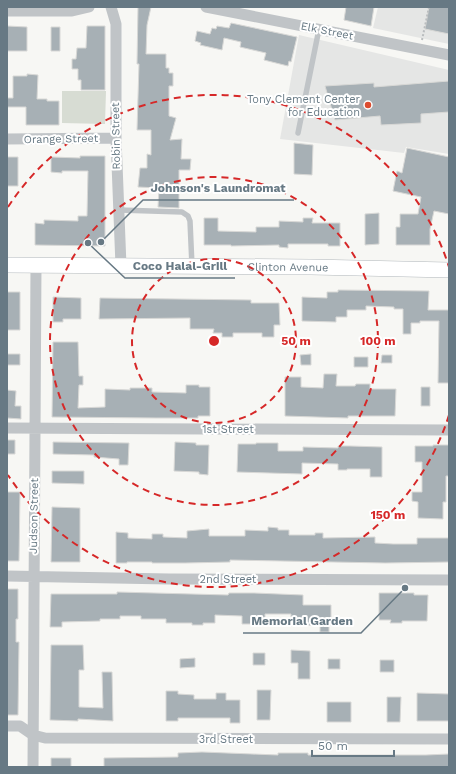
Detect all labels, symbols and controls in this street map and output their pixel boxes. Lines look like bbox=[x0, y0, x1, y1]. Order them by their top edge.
street label: Elk Street bbox=[300, 20, 355, 43]
place label: Tony Clement Center for Education bbox=[247, 93, 361, 119]
marker: Tony Clement Center for Education bbox=[363, 100, 373, 110]
street label: Robin Street bbox=[109, 102, 123, 170]
street label: Orange Street bbox=[24, 132, 99, 146]
callout: Johnson's Laundromat bbox=[143, 176, 294, 200]
text: Johnson's Laundromat bbox=[150, 181, 286, 195]
callout: Coco Halal-Grill bbox=[125, 254, 235, 278]
text: Coco Halal-Grill bbox=[133, 259, 227, 273]
street label: Clinton Avenue bbox=[247, 260, 329, 274]
centre of rings bbox=[207, 334, 221, 348]
text: 50 m bbox=[281, 334, 311, 348]
text: 100 m bbox=[360, 334, 396, 348]
street label: 1st Street bbox=[202, 423, 254, 436]
street label: Judson Street bbox=[27, 478, 41, 554]
text: 150 m bbox=[371, 508, 405, 522]
street label: 2nd Street bbox=[200, 573, 257, 586]
callout: Memorial Garden bbox=[243, 609, 361, 633]
text: Memorial Garden bbox=[251, 614, 353, 628]
scale bar bbox=[312, 732, 394, 758]
street label: 3rd Street bbox=[199, 733, 254, 746]
text: 50 m bbox=[318, 739, 348, 753]

